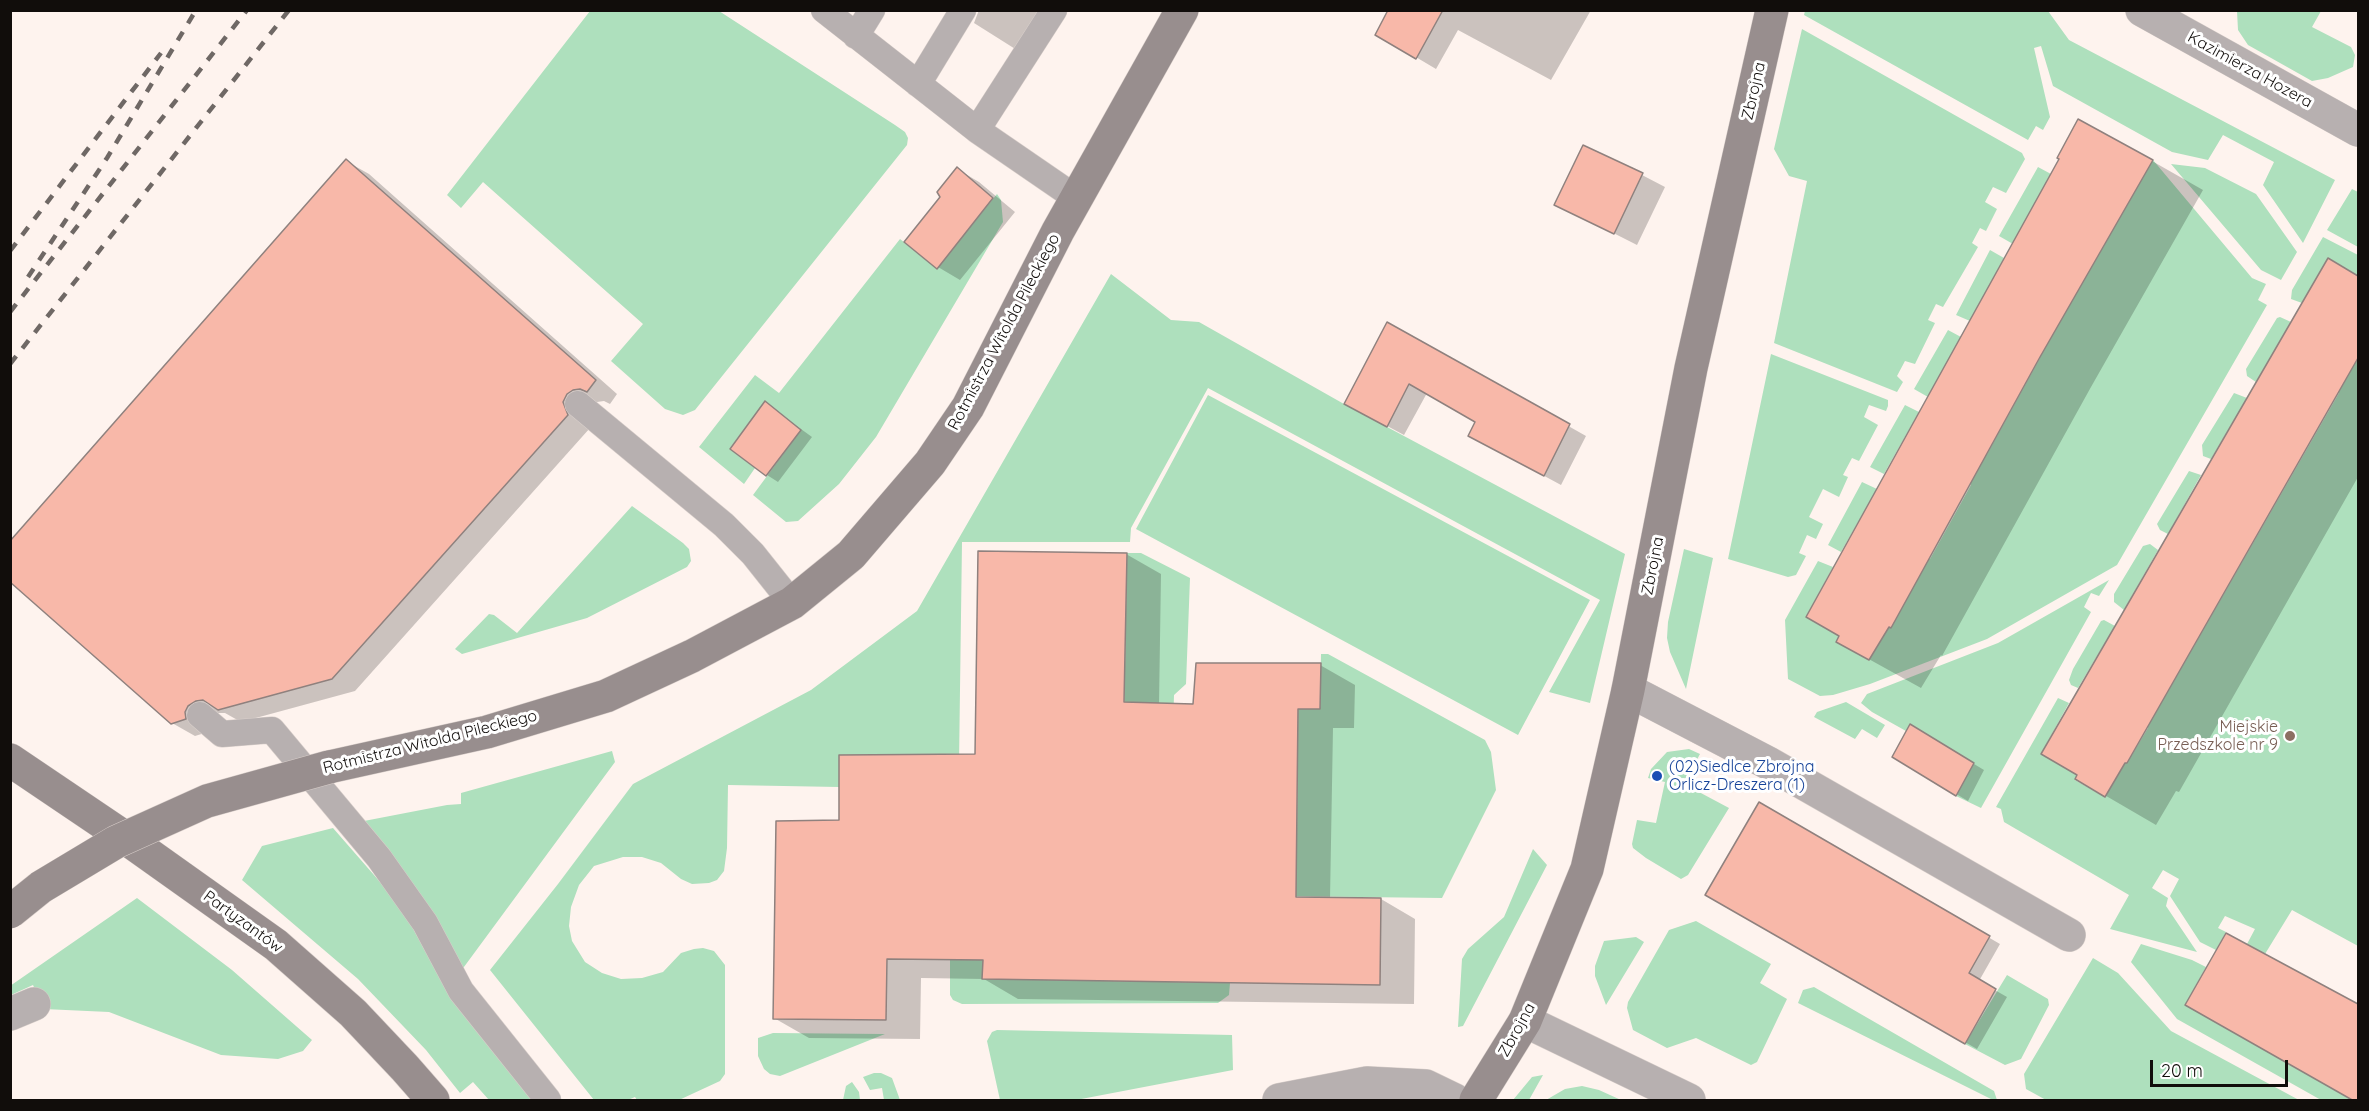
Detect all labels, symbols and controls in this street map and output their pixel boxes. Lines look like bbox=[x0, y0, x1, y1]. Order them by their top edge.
street label: Kazimierza Hozera bbox=[2184, 28, 2316, 112]
street label: Zbrojna bbox=[1738, 60, 1770, 122]
street label: Rotmistrza Witolda Pileckiego bbox=[944, 230, 1064, 434]
street label: Zbrojna bbox=[1638, 535, 1668, 597]
street label: Rotmistrza Witolda Pileckiego bbox=[321, 706, 539, 778]
place label: Miejskie Przedszkole nr 9 bbox=[2157, 717, 2278, 755]
marker: Miejskie Przedszkole nr 9 bbox=[2283, 729, 2297, 743]
place label: (02)Siedlce Zbrojna Orlicz-Dreszera (1) bbox=[1669, 757, 1814, 795]
marker: (02)Siedlce Zbrojna Orlicz-Dreszera (1) bbox=[1650, 769, 1664, 783]
street label: Partyzantów bbox=[200, 887, 286, 957]
street label: Zbrojna bbox=[1494, 1000, 1540, 1060]
scale bar bbox=[2153, 1048, 2291, 1086]
text: 20 m bbox=[2161, 1059, 2203, 1082]

